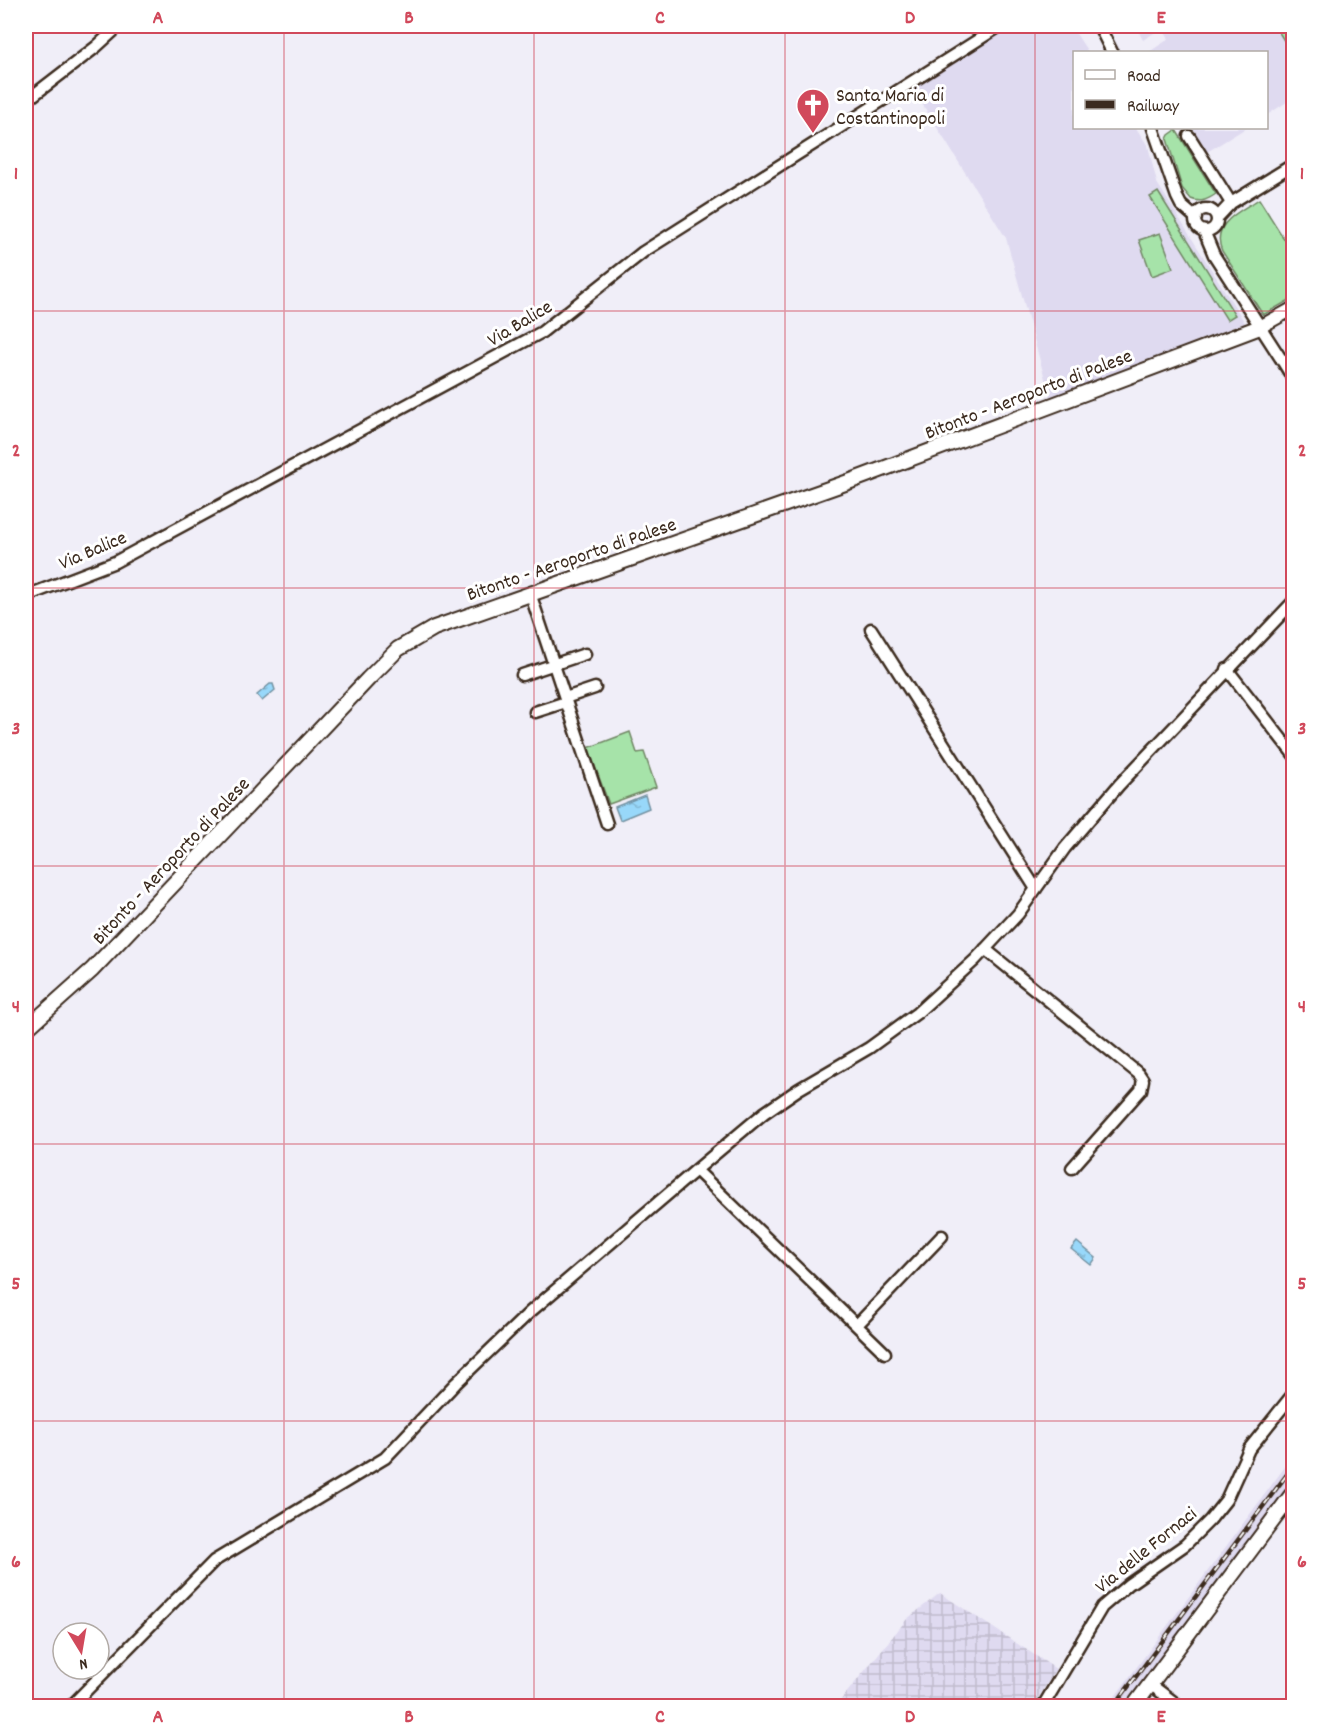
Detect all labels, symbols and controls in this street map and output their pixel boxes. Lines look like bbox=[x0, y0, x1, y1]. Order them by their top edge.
text: A bbox=[153, 5, 164, 33]
text: B bbox=[404, 5, 414, 33]
text: C bbox=[655, 5, 665, 33]
text: D bbox=[905, 5, 916, 33]
text: E bbox=[1156, 5, 1166, 33]
legend bbox=[1073, 51, 1268, 129]
text: Road bbox=[1127, 65, 1161, 90]
place label: Santa Maria di Costantinopoli bbox=[836, 83, 945, 134]
church icon: Santa Maria di Costantinopoli bbox=[795, 87, 831, 134]
text: Railway bbox=[1127, 95, 1180, 120]
text: 1 bbox=[14, 161, 18, 189]
text: 1 bbox=[1300, 161, 1304, 189]
street label: Via Balice bbox=[483, 294, 559, 355]
street label: Bitonto - Aeroporto di Palese bbox=[921, 343, 1137, 448]
text: 2 bbox=[12, 438, 20, 466]
text: 2 bbox=[1298, 438, 1306, 466]
street label: Bitonto - Aeroporto di Palese bbox=[463, 512, 681, 610]
street label: Via Balice bbox=[55, 525, 132, 579]
text: 3 bbox=[12, 716, 20, 744]
text: 3 bbox=[1298, 716, 1306, 744]
street label: Bitonto - Aeroporto di Palese bbox=[87, 772, 258, 952]
text: 4 bbox=[12, 994, 20, 1022]
text: 4 bbox=[1298, 994, 1306, 1022]
text: 5 bbox=[11, 1271, 21, 1299]
text: 5 bbox=[1297, 1271, 1307, 1299]
street label: Via delle Fornaci bbox=[1090, 1501, 1204, 1601]
text: 6 bbox=[11, 1549, 21, 1577]
text: 6 bbox=[1297, 1549, 1307, 1577]
north arrow bbox=[51, 1621, 111, 1681]
text: N bbox=[77, 1651, 89, 1675]
text: A bbox=[153, 1704, 164, 1732]
text: B bbox=[404, 1704, 414, 1732]
text: C bbox=[655, 1704, 665, 1732]
text: D bbox=[905, 1704, 916, 1732]
text: E bbox=[1156, 1704, 1166, 1732]

